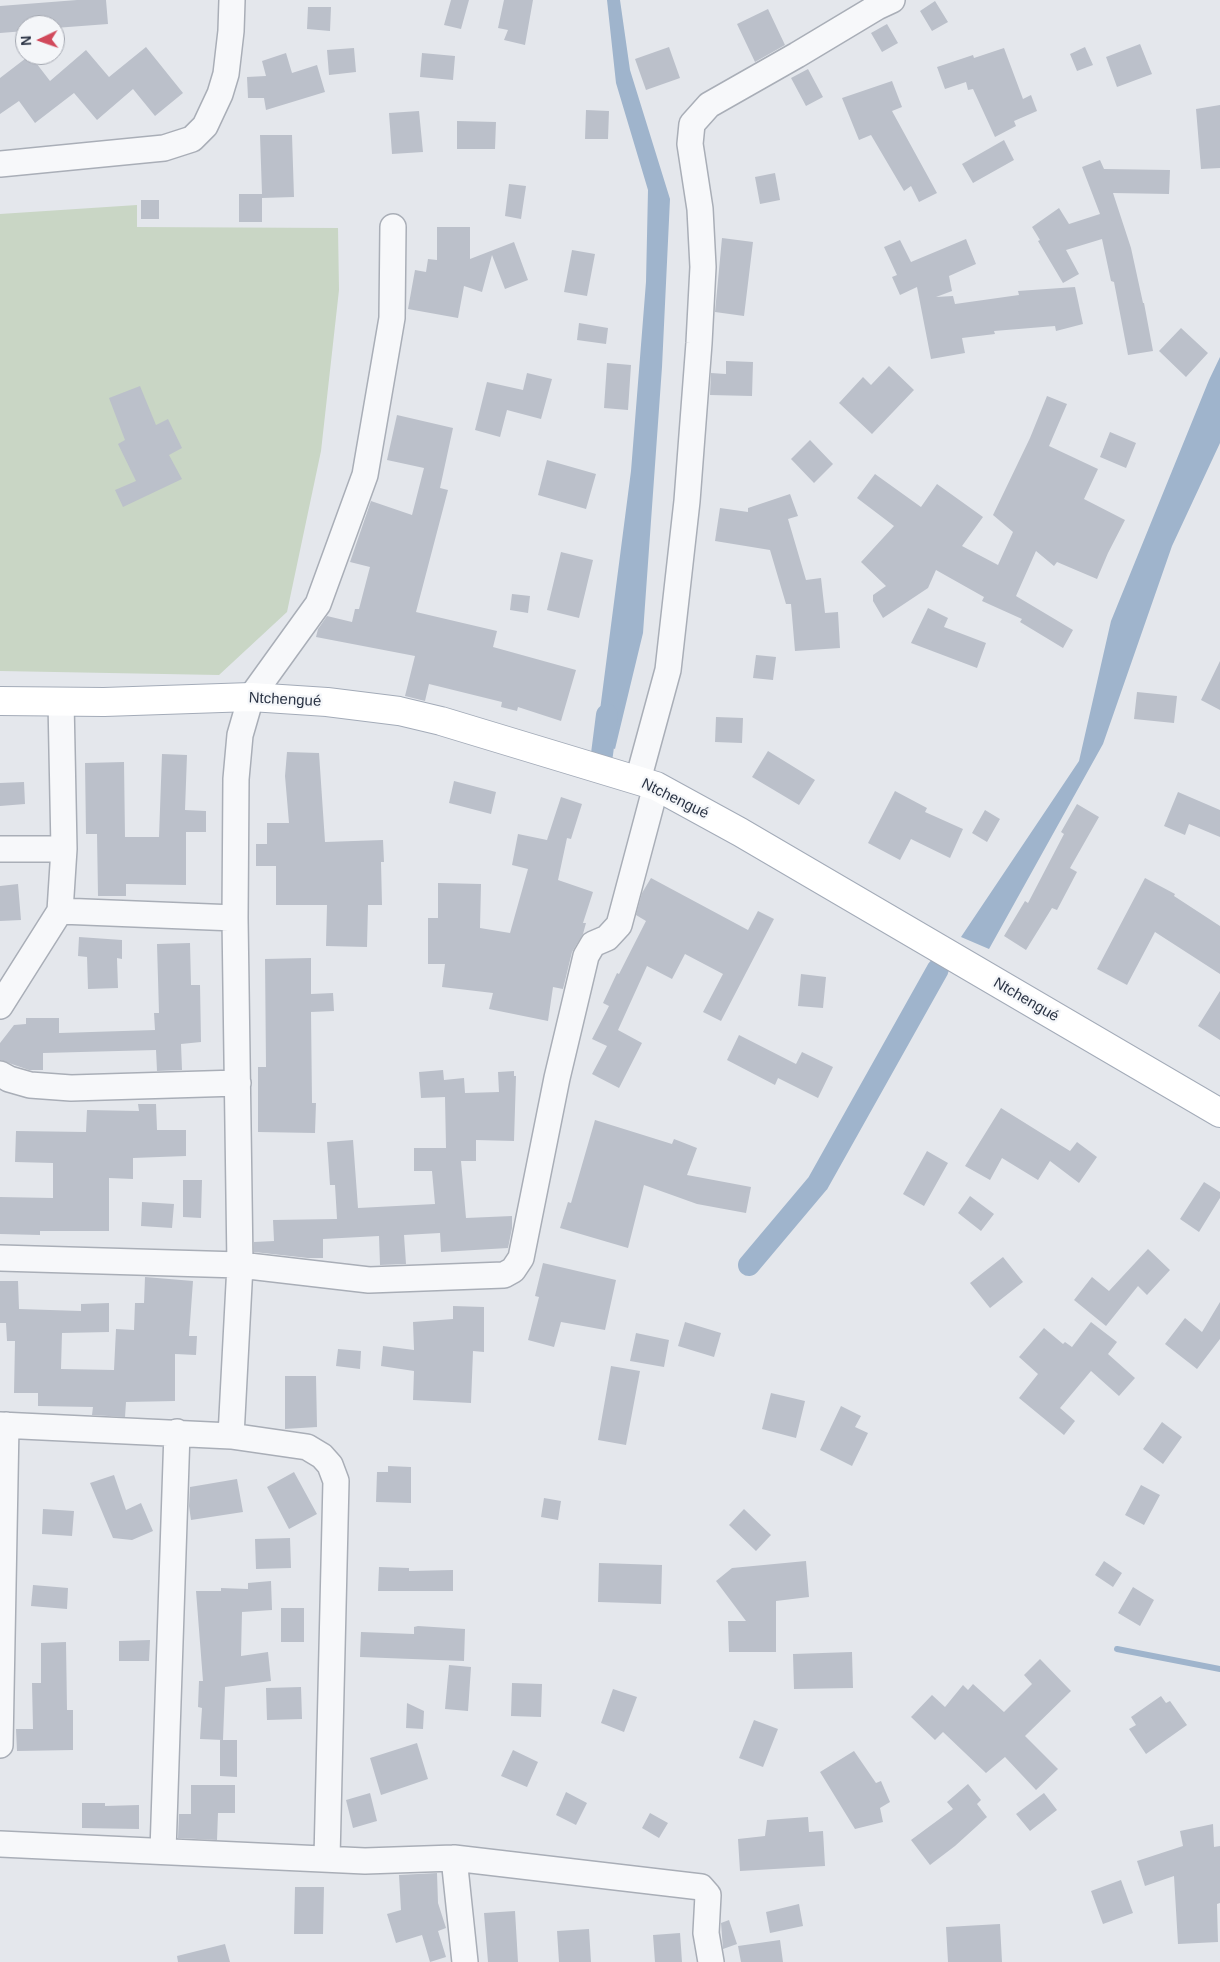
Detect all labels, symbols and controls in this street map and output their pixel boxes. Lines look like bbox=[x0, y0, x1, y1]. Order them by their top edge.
north arrow bbox=[15, 15, 65, 65]
text: N bbox=[18, 35, 34, 46]
street label: Ntchengué bbox=[248, 689, 322, 711]
street label: Ntchengué bbox=[638, 775, 712, 823]
street label: Ntchengué bbox=[990, 974, 1062, 1026]

